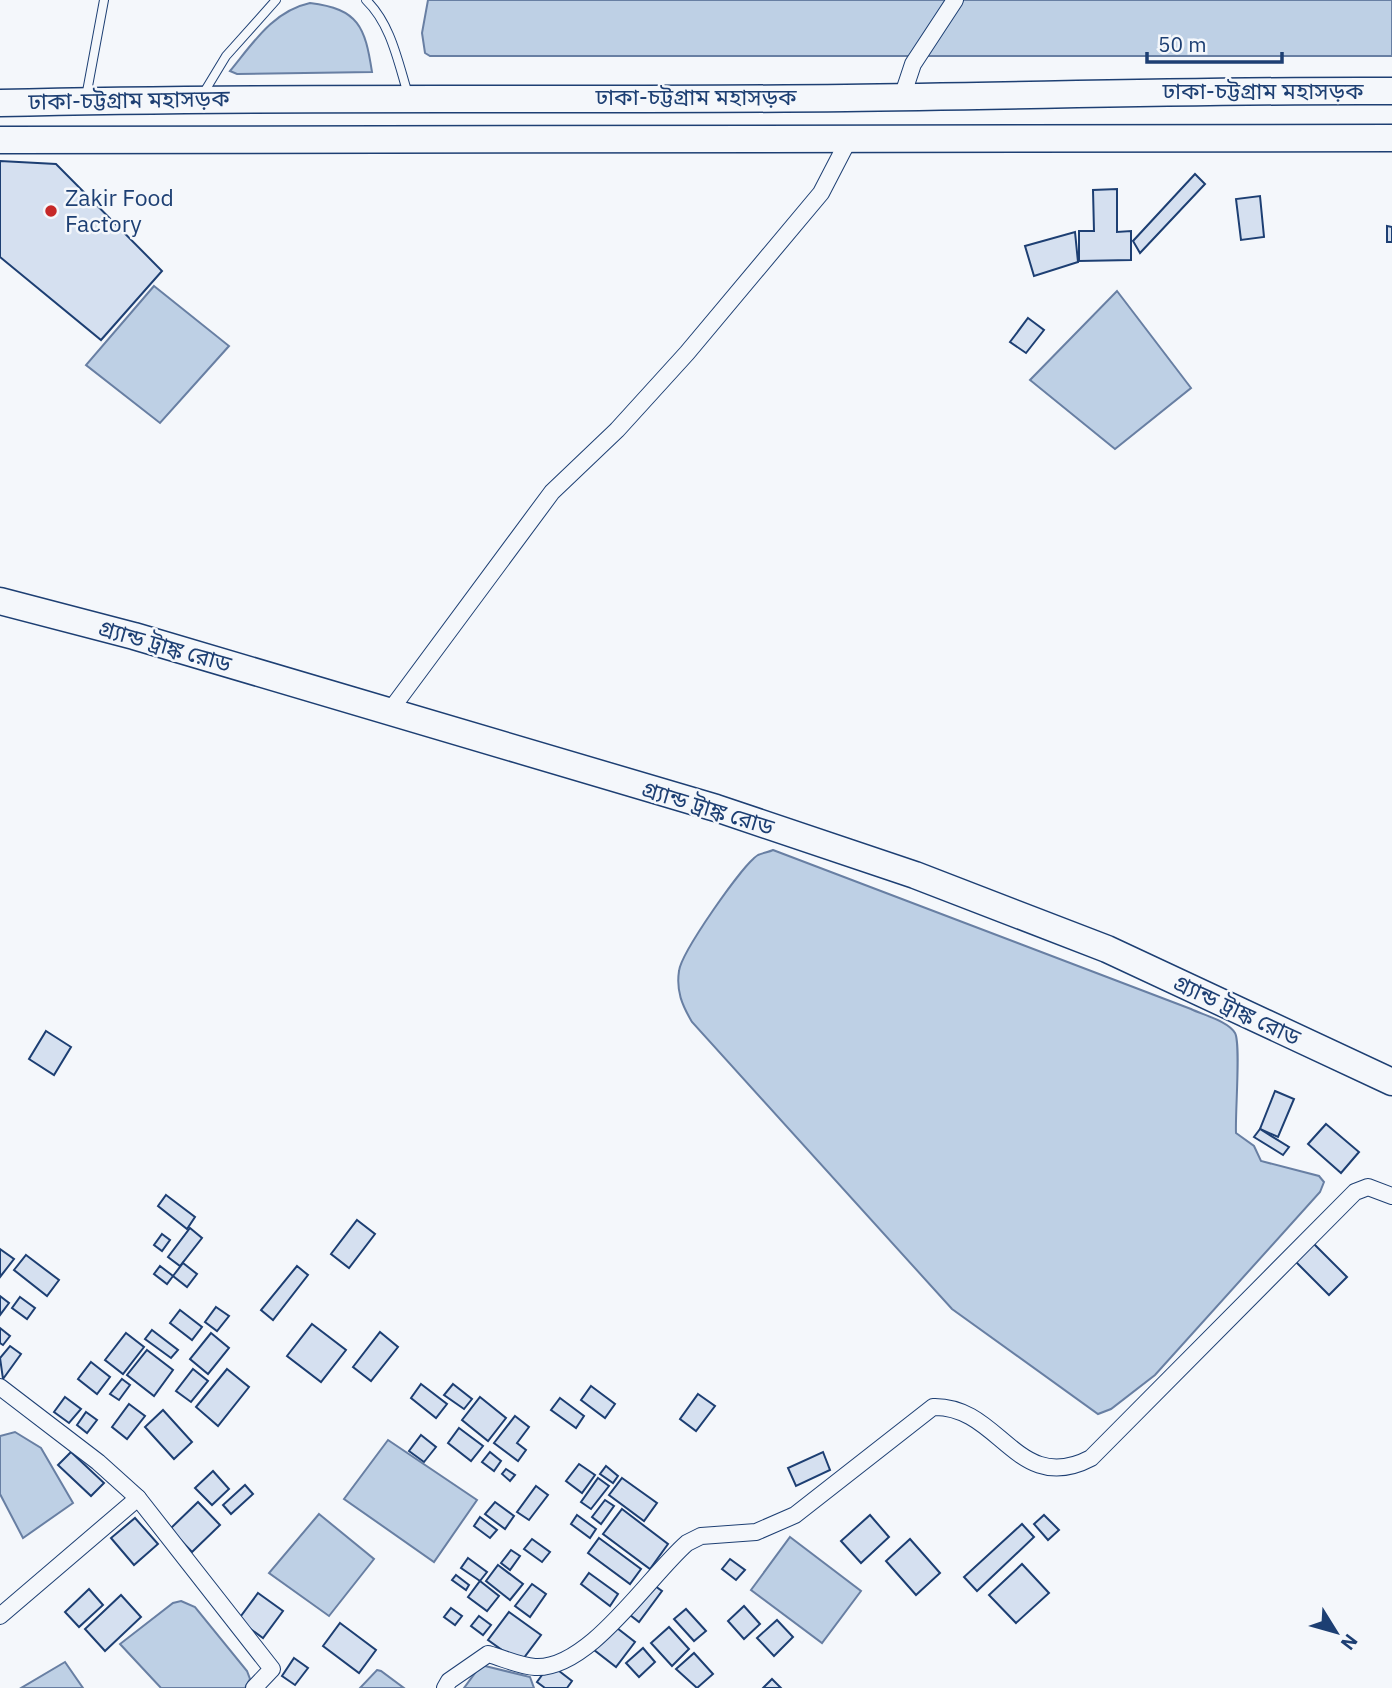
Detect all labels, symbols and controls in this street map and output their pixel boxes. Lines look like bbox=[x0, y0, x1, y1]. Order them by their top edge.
scale bar bbox=[1147, 21, 1282, 65]
text: 50 m bbox=[1158, 30, 1207, 58]
street label: ঢাকা-চট্টগ্রাম মহাসড়ক bbox=[1161, 75, 1364, 105]
street label: ঢাকা-চট্টগ্রাম মহাসড়ক bbox=[594, 81, 797, 111]
street label: ঢাকা-চট্টগ্রাম মহাসড়ক bbox=[27, 82, 230, 116]
place label: Zakir Food Factory bbox=[65, 182, 174, 238]
marker: Zakir Food Factory bbox=[43, 203, 59, 219]
street label: গ্র্যান্ড ট্রাঙ্ক রোড bbox=[95, 612, 236, 678]
street label: গ্র্যান্ড ট্রাঙ্ক রোড bbox=[639, 773, 779, 842]
street label: গ্র্যান্ড ট্রাঙ্ক রোড bbox=[1169, 967, 1306, 1052]
north arrow bbox=[1301, 1597, 1371, 1667]
text: N bbox=[1336, 1630, 1363, 1655]

